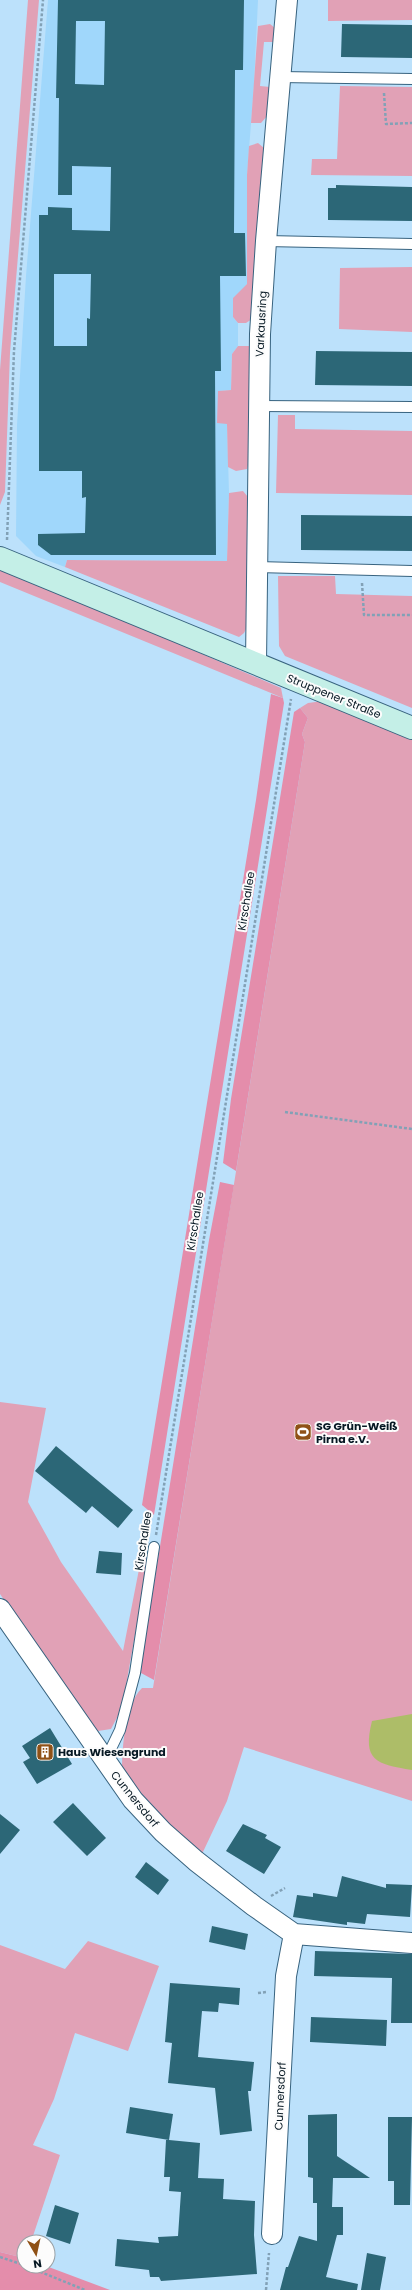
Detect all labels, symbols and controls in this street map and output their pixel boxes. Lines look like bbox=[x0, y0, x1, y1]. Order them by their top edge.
street label: Varkausring bbox=[251, 291, 271, 357]
street label: Struppener Straße bbox=[284, 670, 384, 722]
street label: Kirschallee bbox=[233, 870, 259, 932]
street label: Kirschallee bbox=[182, 1190, 208, 1252]
place label: SG Grün-Weiß Pirna e.V. bbox=[316, 1418, 398, 1447]
sports icon: SG Grün-Weiß Pirna e.V. bbox=[293, 1422, 313, 1442]
street label: Kirschallee bbox=[130, 1510, 156, 1572]
building icon: Haus Wiesengrund bbox=[35, 1742, 55, 1762]
place label: Haus Wiesengrund bbox=[58, 1744, 166, 1760]
street label: Cunnersdorf bbox=[107, 1767, 163, 1831]
street label: Cunnersdorf bbox=[270, 2061, 290, 2131]
north arrow bbox=[16, 2234, 56, 2274]
text: N bbox=[32, 2255, 43, 2272]

